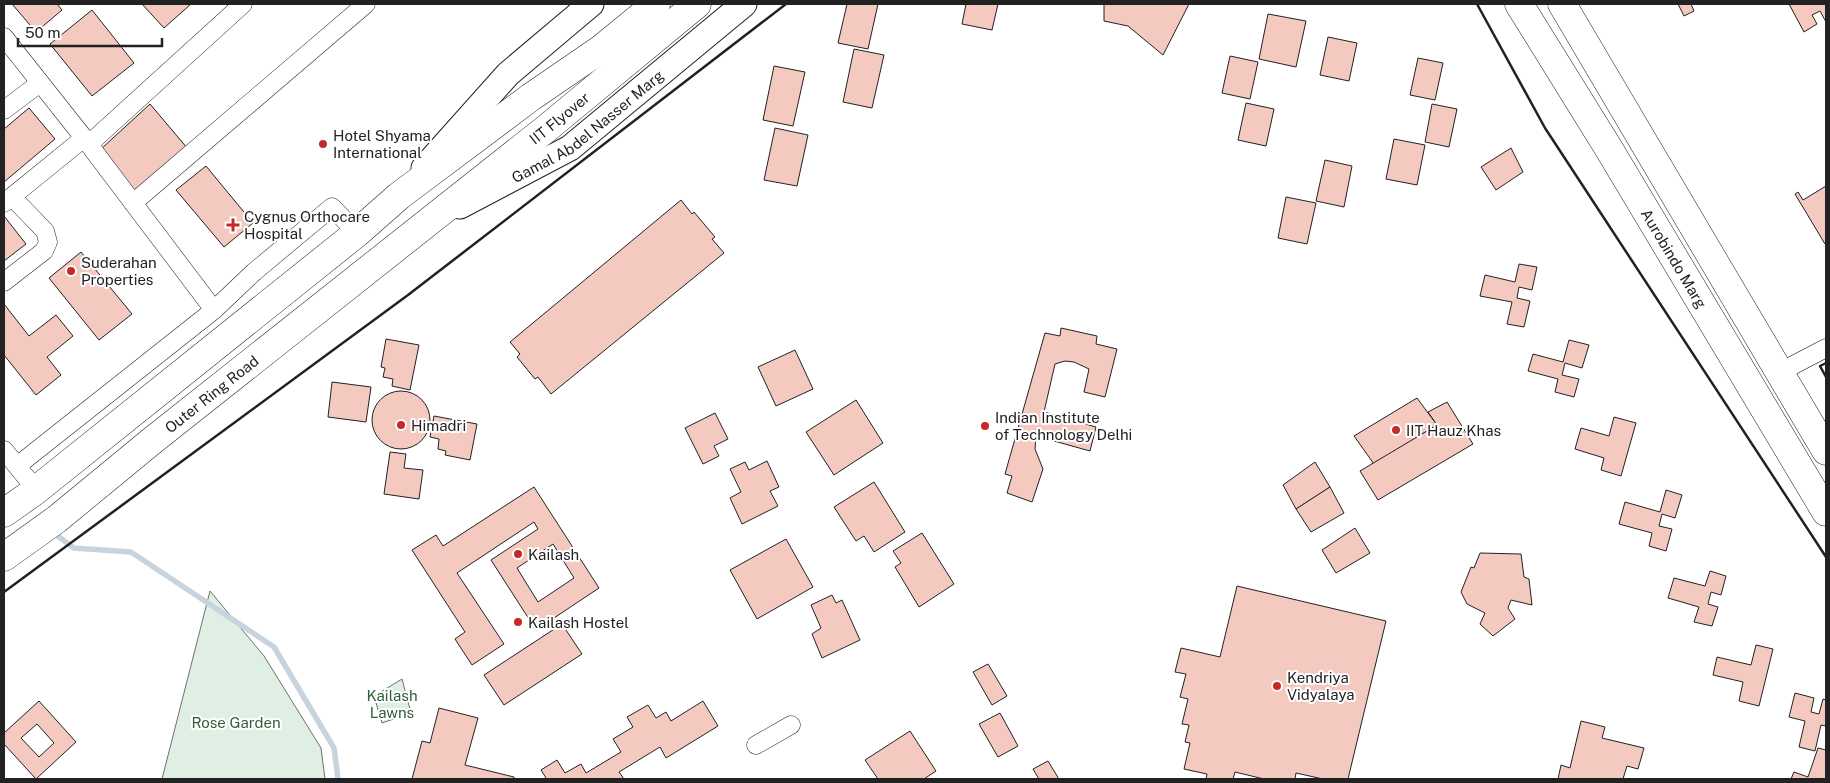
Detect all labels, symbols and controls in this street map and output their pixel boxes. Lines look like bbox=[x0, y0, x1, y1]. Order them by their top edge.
scale bar bbox=[18, 15, 161, 47]
text: 50 m bbox=[25, 24, 60, 41]
street label: Gamal Abdel Nasser Marg bbox=[509, 66, 667, 186]
street label: IIT Flyover bbox=[526, 88, 593, 147]
place label: Hotel Shyama International bbox=[333, 127, 431, 161]
marker: Hotel Shyama International bbox=[317, 138, 329, 150]
street label: Aurobindo Marg bbox=[1638, 206, 1710, 311]
place label: Cygnus Orthocare Hospital bbox=[244, 208, 370, 242]
marker: Cygnus Orthocare Hospital bbox=[226, 218, 240, 232]
place label: Suderahan Properties bbox=[81, 254, 157, 288]
marker: Suderahan Properties bbox=[65, 265, 77, 277]
street label: Outer Ring Road bbox=[161, 352, 262, 436]
place label: Indian Institute of Technology Delhi bbox=[995, 409, 1132, 443]
place label: Himadri bbox=[411, 417, 466, 434]
marker: Himadri bbox=[395, 419, 407, 431]
marker: Indian Institute of Technology Delhi bbox=[979, 420, 991, 432]
place label: IIT Hauz Khas bbox=[1406, 422, 1501, 439]
marker: IIT Hauz Khas bbox=[1390, 424, 1402, 436]
place label: Kailash bbox=[528, 546, 579, 563]
marker: Kailash bbox=[512, 548, 524, 560]
place label: Kailash Hostel bbox=[528, 614, 629, 631]
marker: Kailash Hostel bbox=[512, 616, 524, 628]
place label: Kendriya Vidyalaya bbox=[1287, 669, 1355, 703]
marker: Kendriya Vidyalaya bbox=[1271, 680, 1283, 692]
park label: Kailash Lawns bbox=[366, 687, 418, 721]
park label: Rose Garden bbox=[191, 714, 281, 731]

